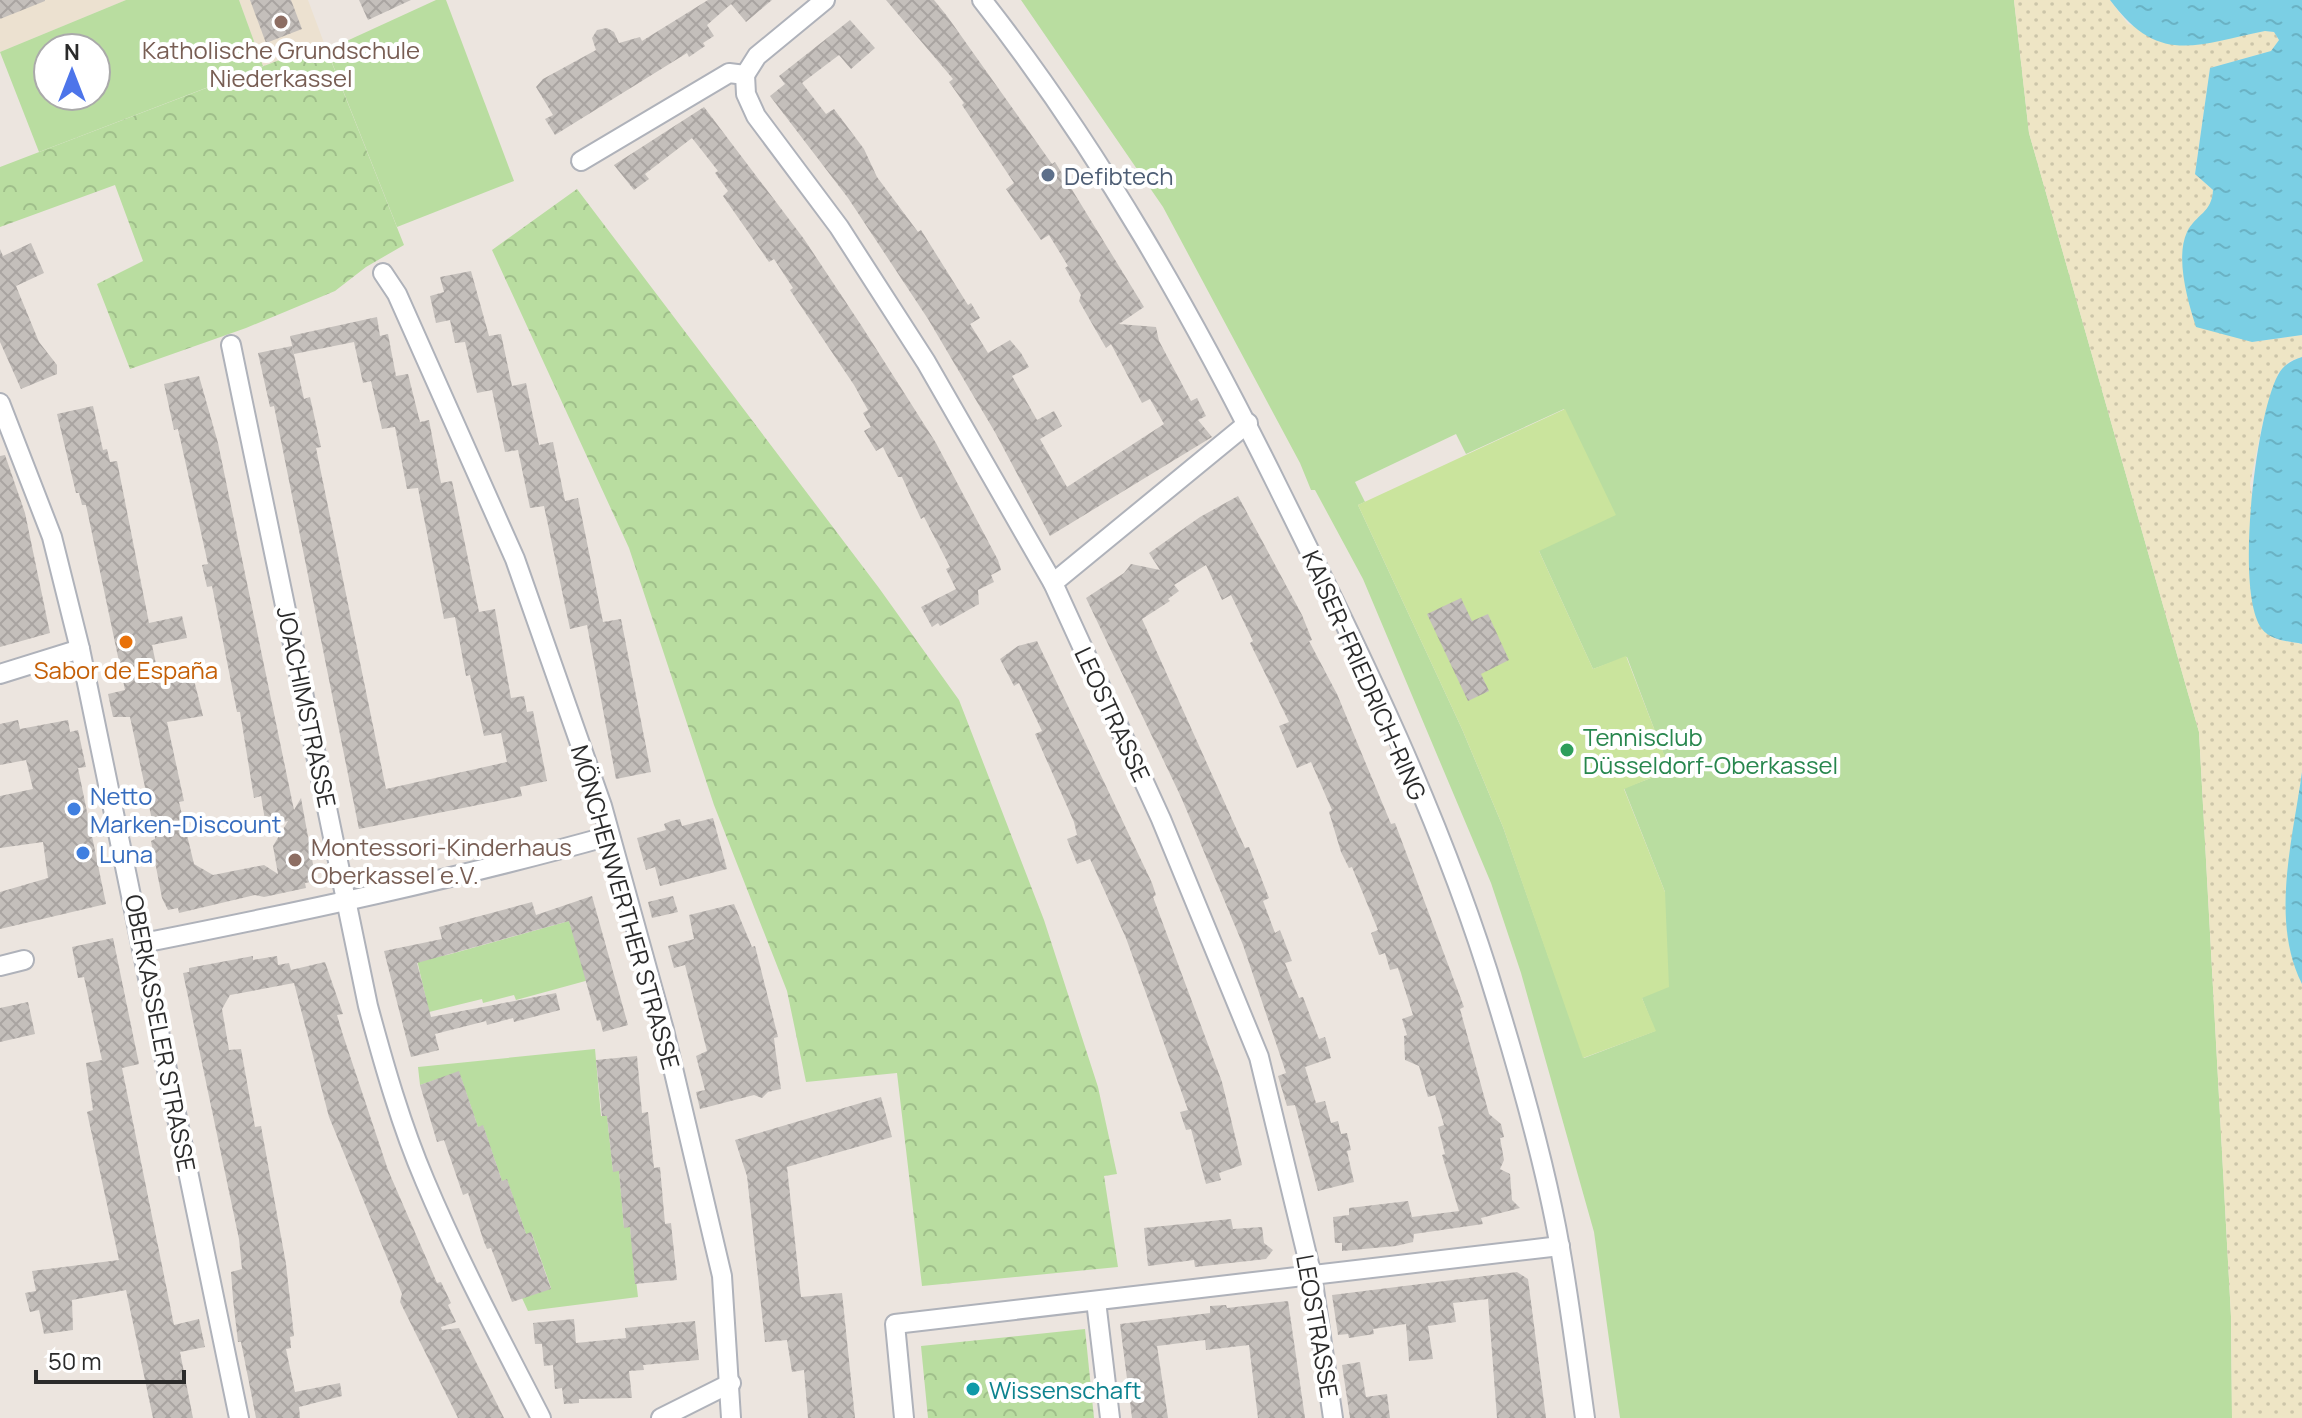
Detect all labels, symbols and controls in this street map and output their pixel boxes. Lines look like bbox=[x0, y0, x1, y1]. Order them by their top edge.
marker: Katholische Grundschule Niederkassel bbox=[272, 13, 290, 31]
north arrow bbox=[32, 32, 112, 112]
place label: Katholische Grundschule Niederkassel bbox=[142, 33, 420, 94]
text: N bbox=[64, 37, 80, 67]
place label: Defibtech bbox=[1064, 159, 1174, 192]
marker: Defibtech bbox=[1039, 166, 1057, 184]
street label: KAISER-FRIEDRICH-RING bbox=[1295, 545, 1435, 805]
street label: JOACHIMSTRASSE bbox=[270, 603, 344, 811]
marker: Sabor de España bbox=[117, 633, 135, 651]
street label: LEOSTRASSE bbox=[1067, 641, 1159, 787]
place label: Sabor de España bbox=[34, 653, 218, 686]
place label: Tennisclub Düsseldorf-Oberkassel bbox=[1583, 720, 1838, 781]
street label: MÖNCHENWERTHER STRASSE bbox=[564, 741, 688, 1073]
marker: Tennisclub Düsseldorf-Oberkassel bbox=[1558, 741, 1576, 759]
place label: Netto Marken-Discount bbox=[90, 779, 281, 840]
marker: Netto Marken-Discount bbox=[65, 800, 83, 818]
place label: Montessori-Kinderhaus Oberkassel e.V. bbox=[311, 830, 572, 891]
place label: Luna bbox=[99, 837, 153, 870]
marker: Luna bbox=[74, 844, 92, 862]
marker: Montessori-Kinderhaus Oberkassel e.V. bbox=[286, 851, 304, 869]
street label: OBERKASSELER STRASSE bbox=[118, 891, 204, 1175]
street label: LEOSTRASSE bbox=[1289, 1252, 1347, 1400]
scale bar bbox=[36, 1334, 184, 1384]
text: 50 m bbox=[48, 1344, 102, 1377]
place label: Wissenschaft bbox=[989, 1373, 1141, 1406]
marker: Wissenschaft bbox=[964, 1380, 982, 1398]

